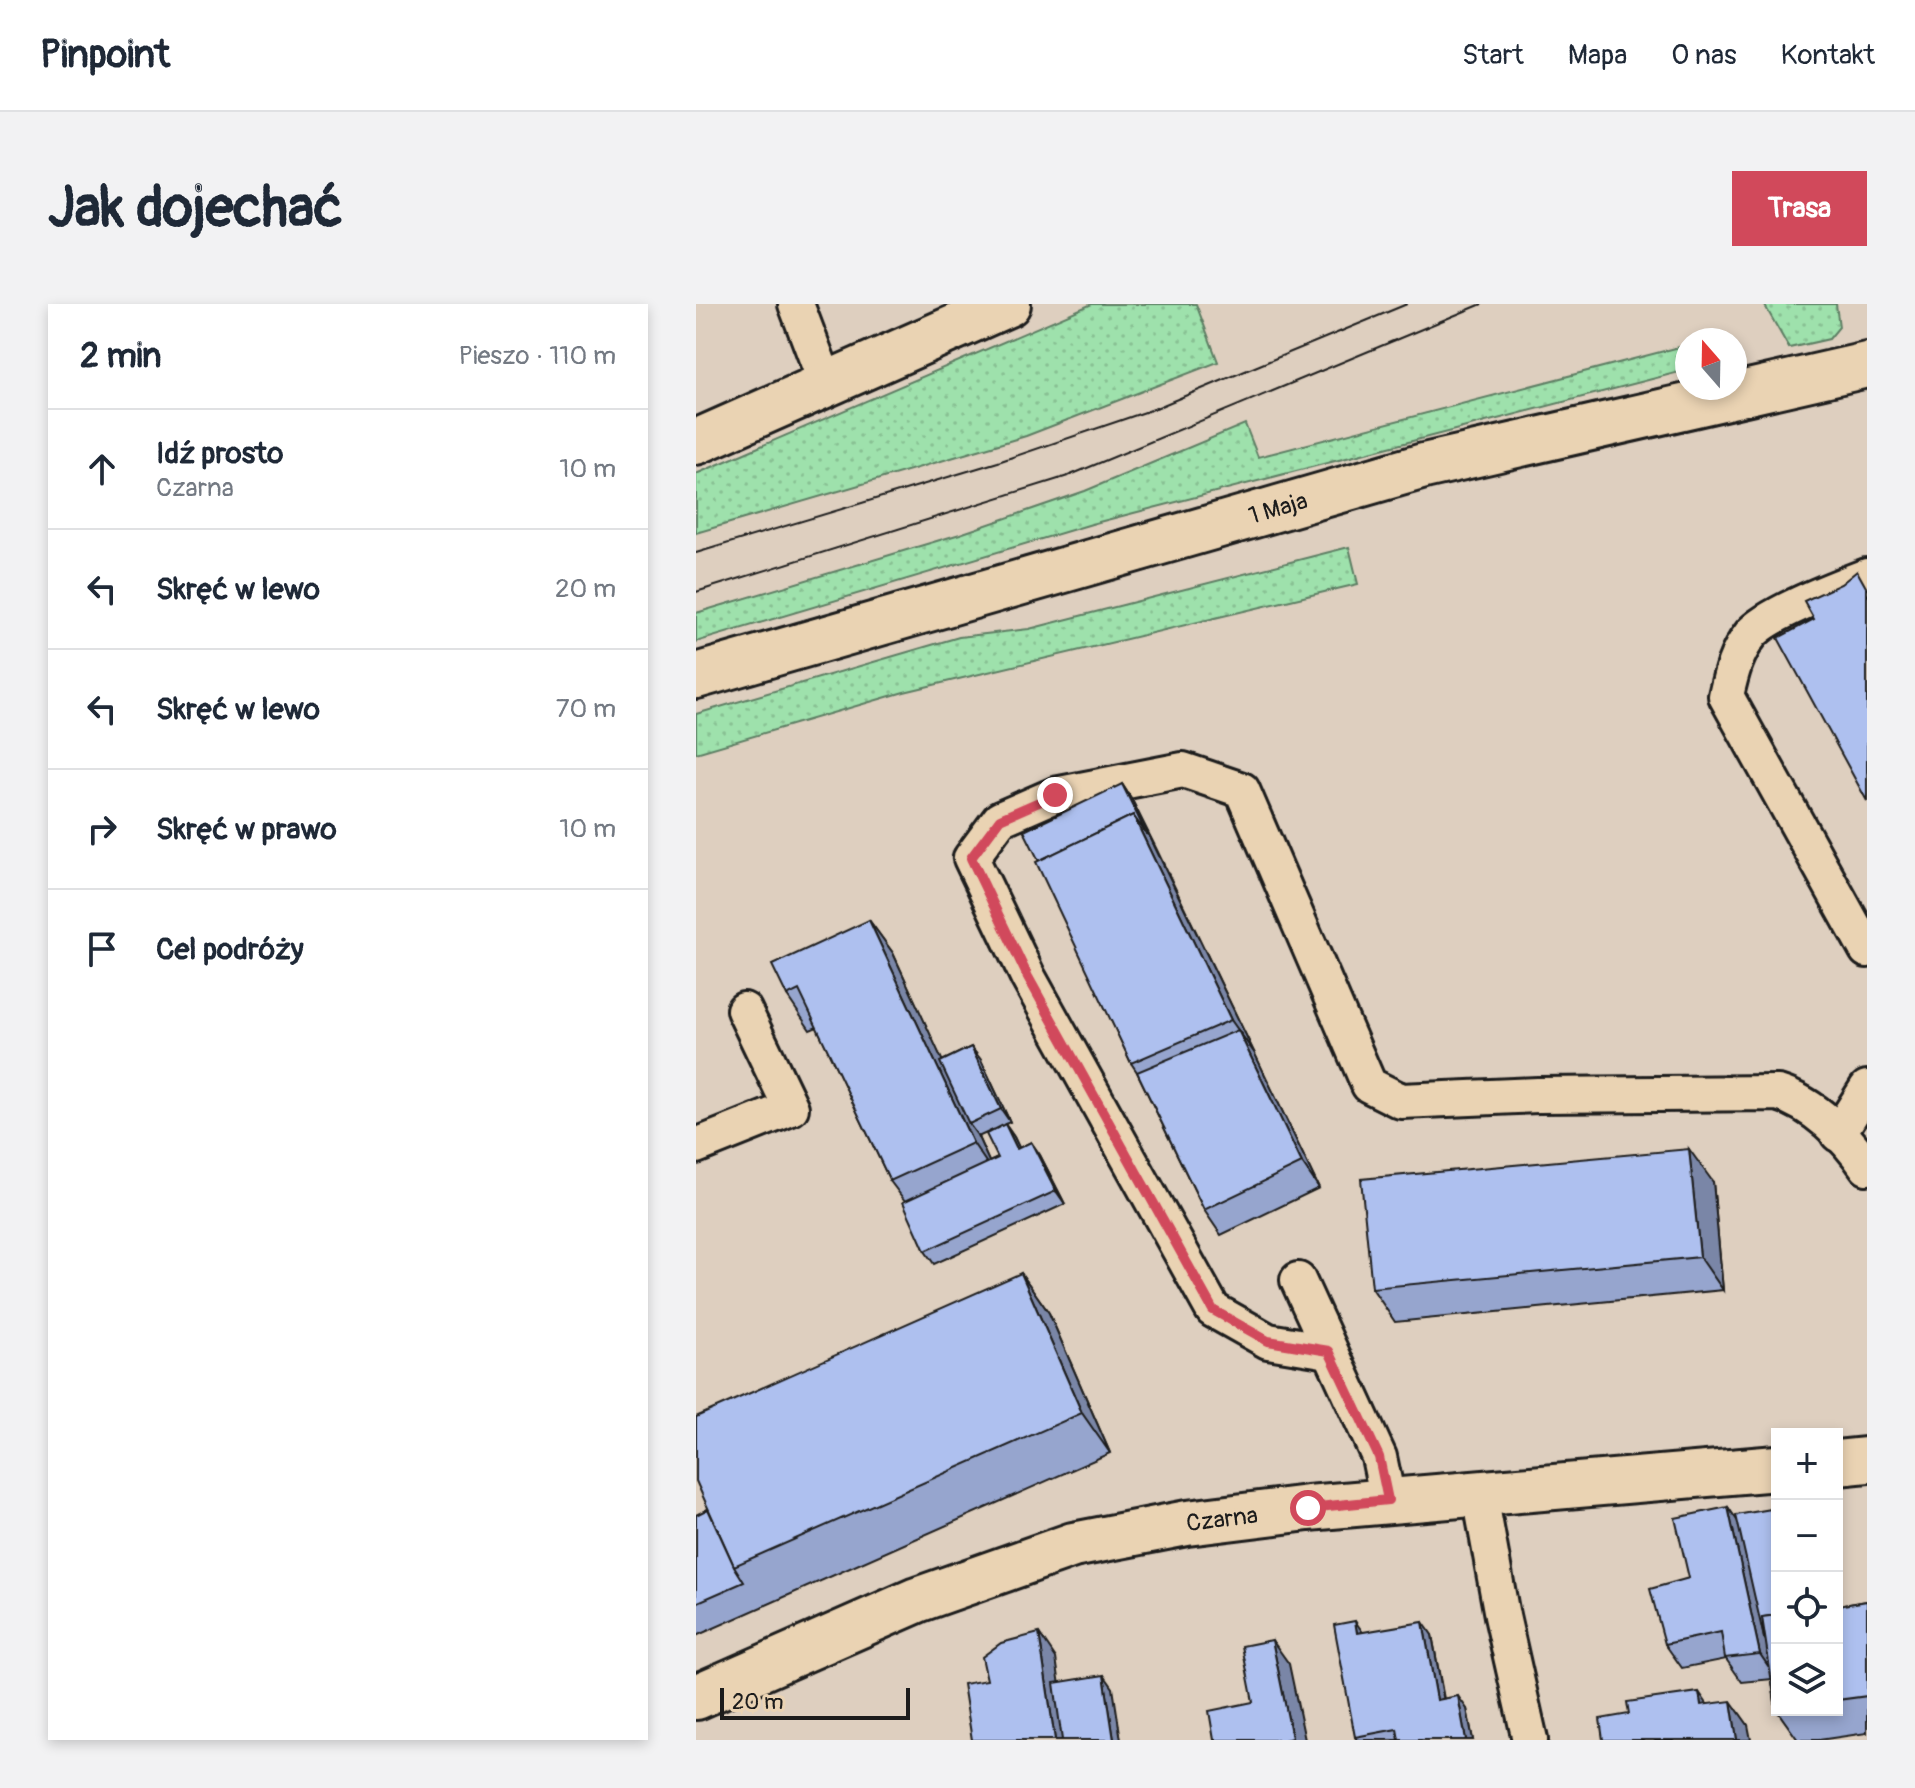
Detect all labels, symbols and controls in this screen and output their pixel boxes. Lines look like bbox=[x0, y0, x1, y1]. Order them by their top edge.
text: Pinpoint bbox=[40, 31, 170, 79]
text: Start bbox=[1462, 38, 1524, 73]
text: Mapa bbox=[1568, 38, 1627, 73]
text: O nas bbox=[1671, 38, 1737, 73]
text: Kontakt bbox=[1781, 38, 1875, 73]
button: Trasa bbox=[1732, 171, 1867, 246]
text: Jak dojechać bbox=[48, 174, 343, 243]
north arrow bbox=[1675, 328, 1747, 400]
text: 2 min bbox=[80, 335, 162, 378]
text: Pieszo · 110 m bbox=[459, 340, 616, 372]
text: Idź prosto bbox=[156, 435, 283, 472]
icon: ahead bbox=[80, 447, 124, 491]
text: 10 m bbox=[559, 453, 616, 485]
text: Czarna bbox=[156, 472, 234, 504]
street label: 1 Maja bbox=[1245, 486, 1311, 531]
icon: left bbox=[80, 567, 124, 611]
text: Skręć w lewo bbox=[156, 571, 320, 608]
text: 20 m bbox=[555, 573, 616, 605]
icon: left bbox=[80, 687, 124, 731]
text: Skręć w lewo bbox=[156, 691, 320, 728]
text: 70 m bbox=[556, 693, 616, 725]
route end bbox=[1037, 777, 1073, 813]
icon: right bbox=[80, 807, 124, 851]
text: Skręć w prawo bbox=[156, 811, 337, 848]
text: 10 m bbox=[559, 813, 616, 845]
icon: arrive bbox=[80, 927, 124, 971]
text: Cel podróży bbox=[156, 931, 304, 968]
map controls bbox=[1771, 1428, 1843, 1716]
button: + bbox=[1771, 1428, 1843, 1500]
route start bbox=[1290, 1490, 1326, 1526]
button: − bbox=[1771, 1500, 1843, 1572]
street label: Czarna bbox=[1185, 1501, 1259, 1538]
button: locate bbox=[1771, 1572, 1843, 1644]
button: layers bbox=[1771, 1644, 1843, 1716]
scale bar bbox=[720, 1684, 910, 1720]
text: 20 m bbox=[732, 1688, 784, 1716]

